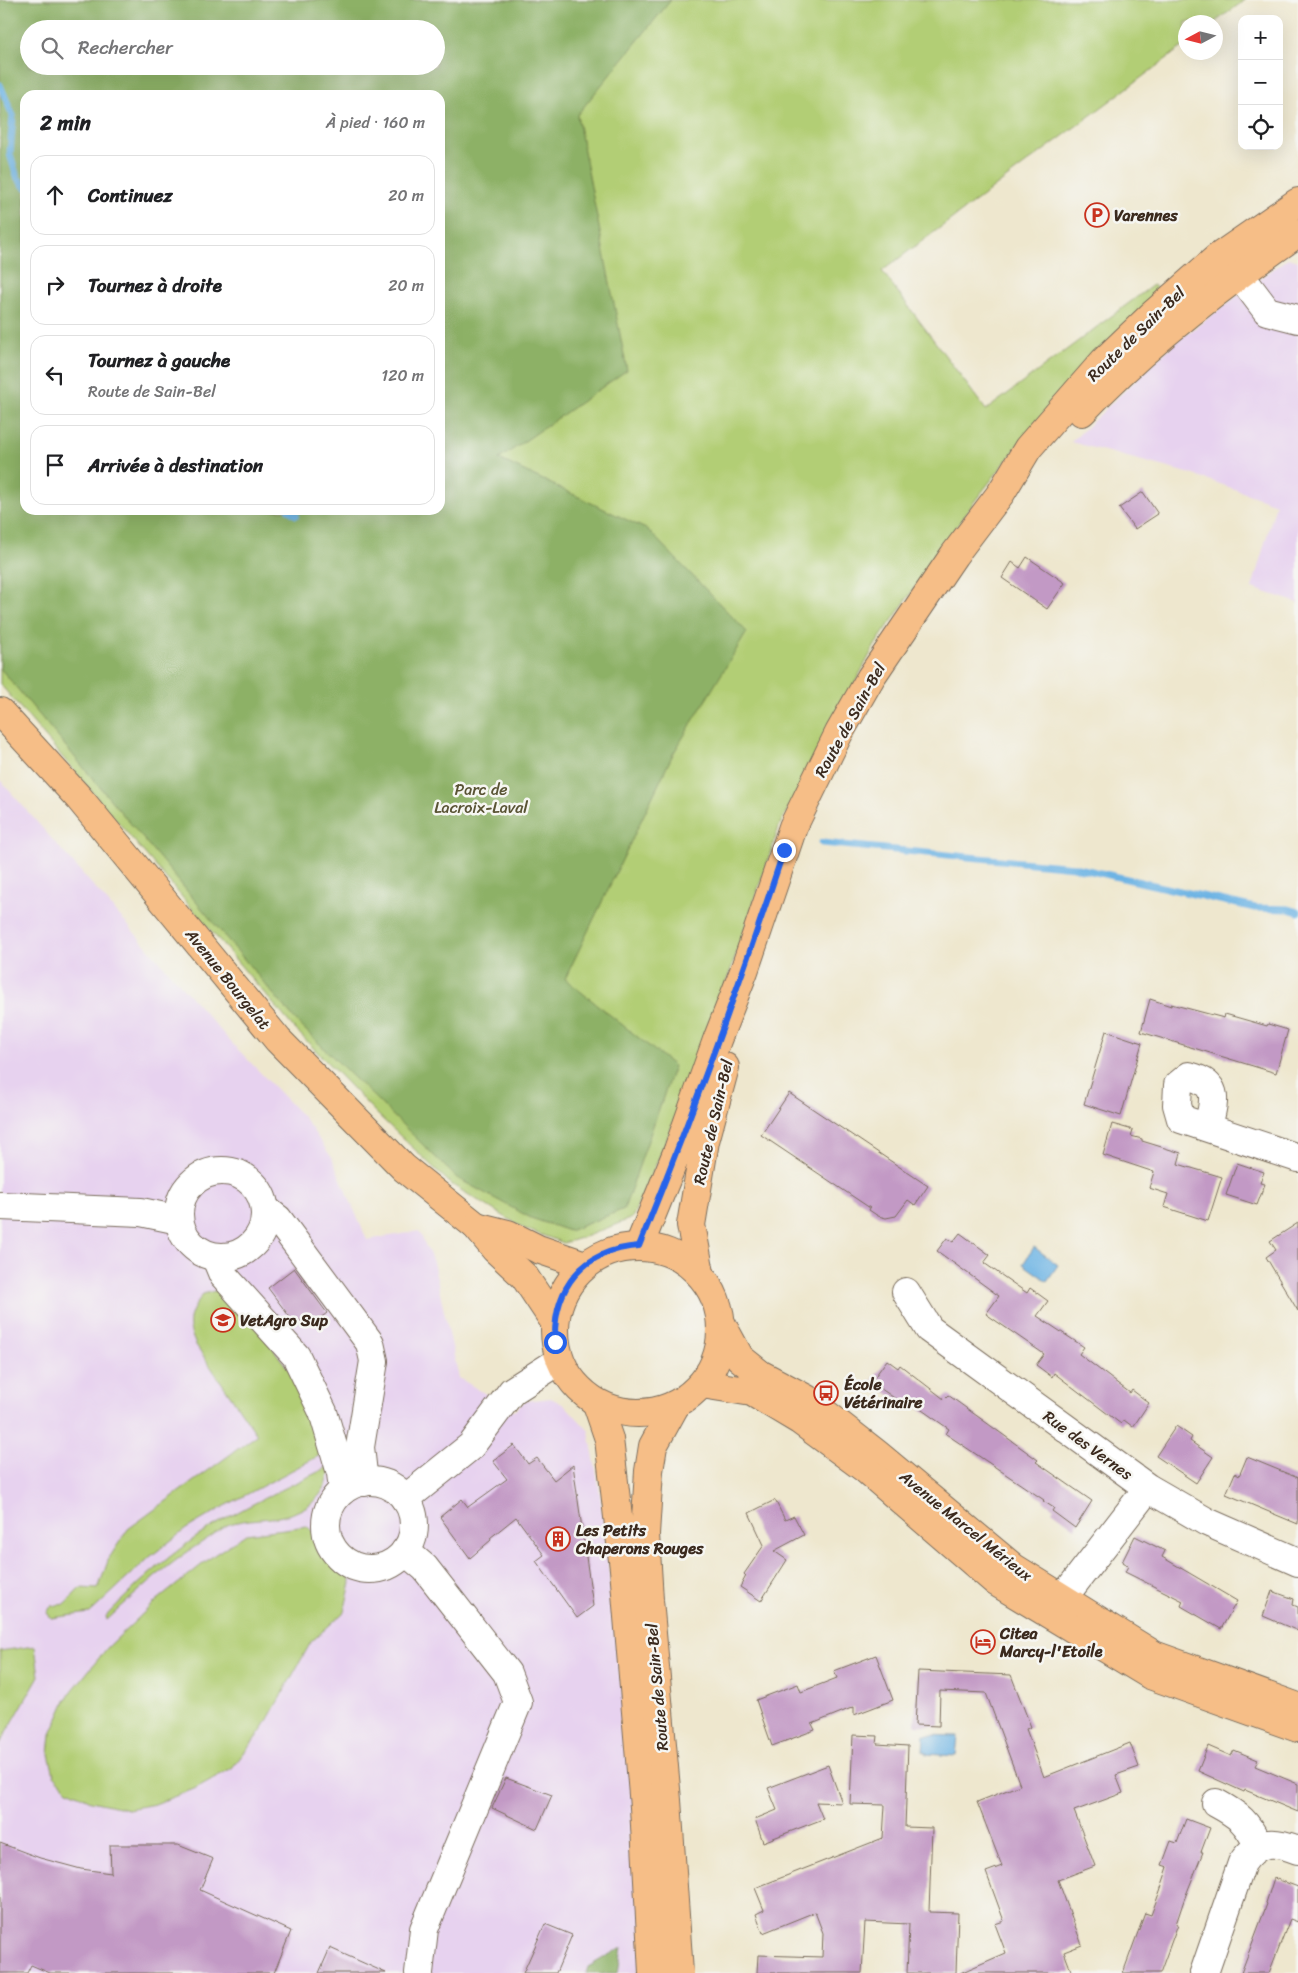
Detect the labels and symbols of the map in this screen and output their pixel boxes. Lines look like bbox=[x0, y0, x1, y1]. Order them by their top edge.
north arrow bbox=[1178, 15, 1223, 60]
place label: Varennes bbox=[1114, 201, 1178, 230]
parking icon: Varennes bbox=[1084, 202, 1110, 228]
street label: Route de Sain-Bel bbox=[1080, 279, 1192, 389]
street label: Route de Sain-Bel bbox=[806, 657, 894, 783]
park label: Parc de Lacroix-Laval bbox=[434, 775, 528, 822]
route end bbox=[773, 839, 796, 862]
street label: Avenue Bourgelat bbox=[177, 921, 278, 1036]
street label: Route de Sain-Bel bbox=[685, 1056, 742, 1187]
place label: VetAgro Sup bbox=[240, 1306, 328, 1335]
school or university icon: VetAgro Sup bbox=[210, 1307, 236, 1333]
route start bbox=[544, 1331, 567, 1354]
place label: École Vétérinaire bbox=[844, 1370, 923, 1417]
bus stop icon: École Vétérinaire bbox=[813, 1380, 839, 1406]
street label: Rue des Vernes bbox=[1037, 1402, 1140, 1488]
street label: Avenue Marcel Mérieux bbox=[892, 1462, 1040, 1590]
place label: Les Petits Chaperons Rouges bbox=[575, 1516, 704, 1563]
building icon: Les Petits Chaperons Rouges bbox=[545, 1526, 571, 1552]
place label: Citea Marcy-l'Etoile bbox=[999, 1619, 1103, 1666]
street label: Route de Sain-Bel bbox=[637, 1622, 677, 1752]
hotel icon: Citea Marcy-l'Etoile bbox=[970, 1629, 996, 1655]

